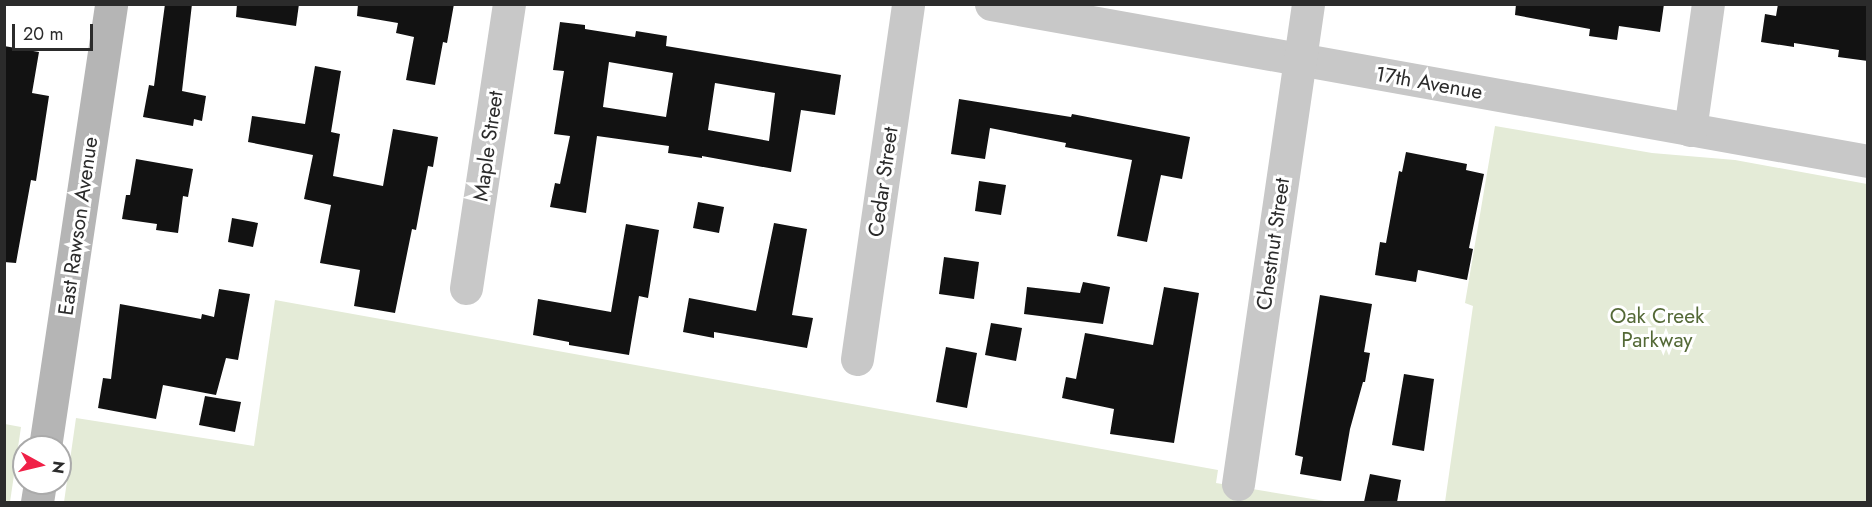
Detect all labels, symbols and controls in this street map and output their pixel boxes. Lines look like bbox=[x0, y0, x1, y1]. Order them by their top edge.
scale bar bbox=[15, 12, 96, 50]
text: 20 m bbox=[23, 21, 63, 47]
street label: 17th Avenue bbox=[1374, 61, 1484, 105]
street label: Maple Street bbox=[468, 89, 508, 203]
street label: Cedar Street bbox=[863, 125, 903, 239]
street label: East Rawson Avenue bbox=[53, 135, 103, 317]
street label: Chestnut Street bbox=[1251, 176, 1295, 312]
park label: Oak Creek Parkway bbox=[1610, 303, 1704, 353]
north arrow bbox=[12, 435, 72, 495]
text: N bbox=[46, 459, 71, 475]

